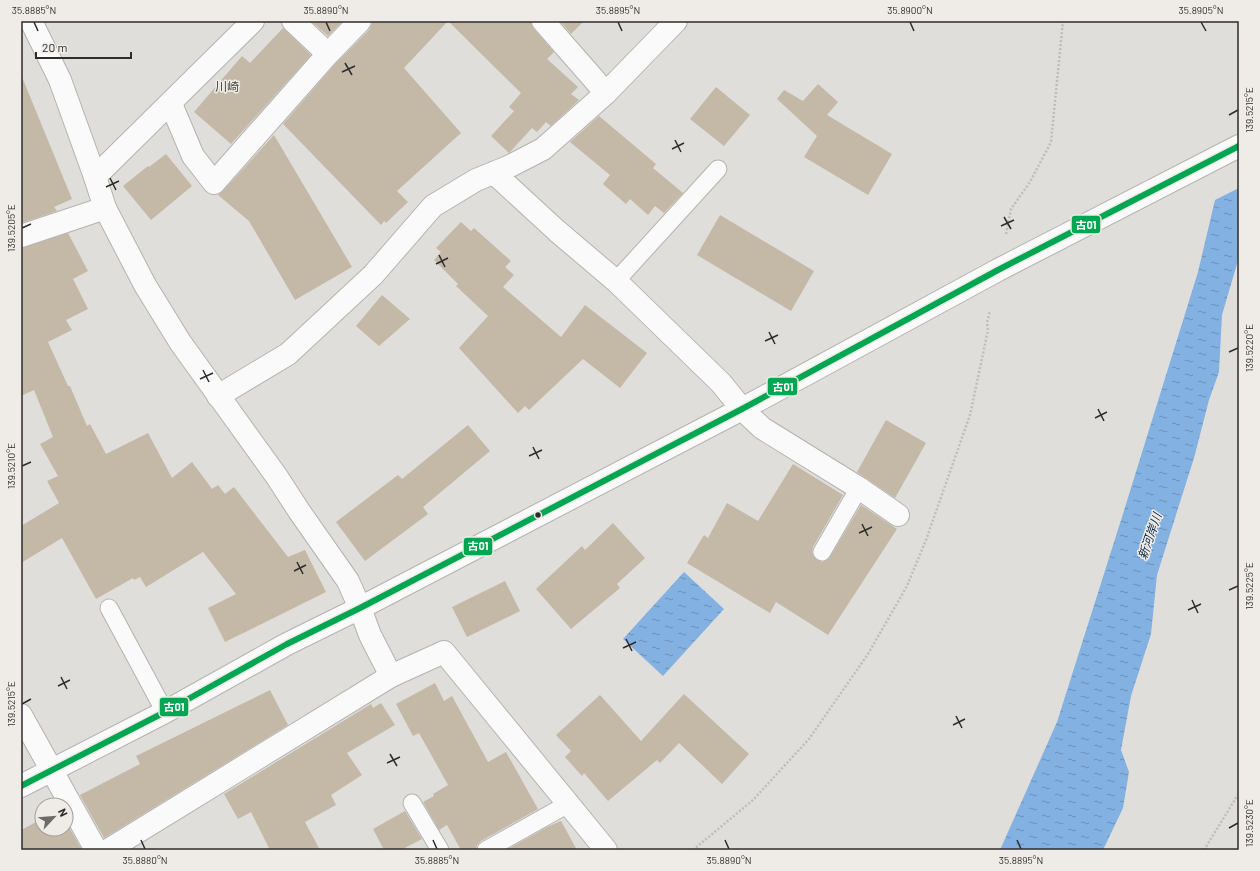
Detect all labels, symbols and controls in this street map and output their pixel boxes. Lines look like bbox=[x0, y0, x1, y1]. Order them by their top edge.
text: 35.8885°N bbox=[12, 4, 56, 16]
text: 35.8890°N bbox=[304, 4, 348, 16]
text: 35.8895°N bbox=[596, 4, 640, 16]
text: 35.8900°N bbox=[887, 4, 933, 16]
text: 35.8905°N bbox=[1179, 4, 1223, 16]
scale bar bbox=[36, 34, 131, 60]
text: 20 m bbox=[42, 40, 68, 54]
district label: 川崎 bbox=[215, 79, 239, 93]
text: 139.5215°E bbox=[1243, 87, 1255, 133]
text: 139.5205°E bbox=[5, 204, 17, 252]
line badge: 古01 bbox=[1071, 215, 1101, 234]
text: 古01 bbox=[1075, 218, 1097, 231]
text: 139.5220°E bbox=[1243, 324, 1255, 372]
line badge: 古01 bbox=[767, 377, 798, 396]
text: 古01 bbox=[772, 380, 794, 393]
text: 139.5210°E bbox=[5, 443, 17, 489]
water label: 新河岸川 bbox=[1135, 509, 1164, 561]
unlabelled marker bbox=[533, 510, 543, 520]
line badge: 古01 bbox=[463, 537, 493, 556]
text: 古01 bbox=[467, 539, 489, 552]
text: 139.5225°E bbox=[1243, 562, 1255, 610]
text: 139.5215°E bbox=[5, 681, 17, 727]
line badge: 古01 bbox=[159, 697, 189, 717]
text: 古01 bbox=[163, 700, 185, 713]
north arrow bbox=[34, 797, 74, 837]
text: 139.5230°E bbox=[1243, 799, 1255, 847]
text: N bbox=[56, 806, 71, 819]
text: 35.8880°N bbox=[123, 854, 167, 866]
text: 35.8885°N bbox=[415, 854, 459, 866]
text: 35.8890°N bbox=[707, 854, 751, 866]
text: 35.8895°N bbox=[999, 854, 1043, 866]

